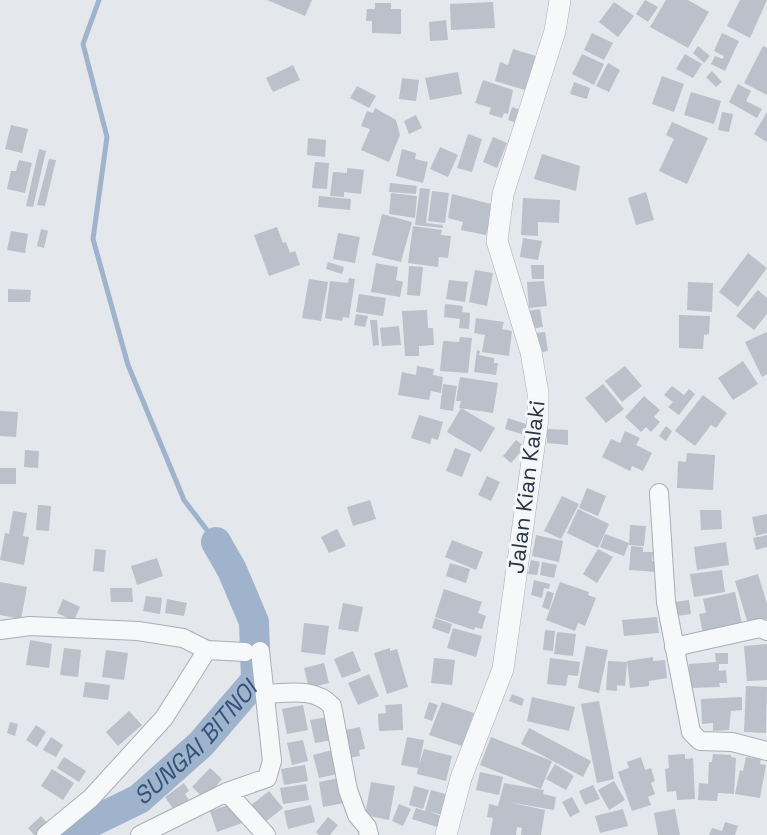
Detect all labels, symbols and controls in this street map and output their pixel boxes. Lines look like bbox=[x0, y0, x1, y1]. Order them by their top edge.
street label: Jalan Kian Kalaki bbox=[501, 399, 551, 575]
water label: SUNGAI BITNOI bbox=[127, 672, 266, 812]

